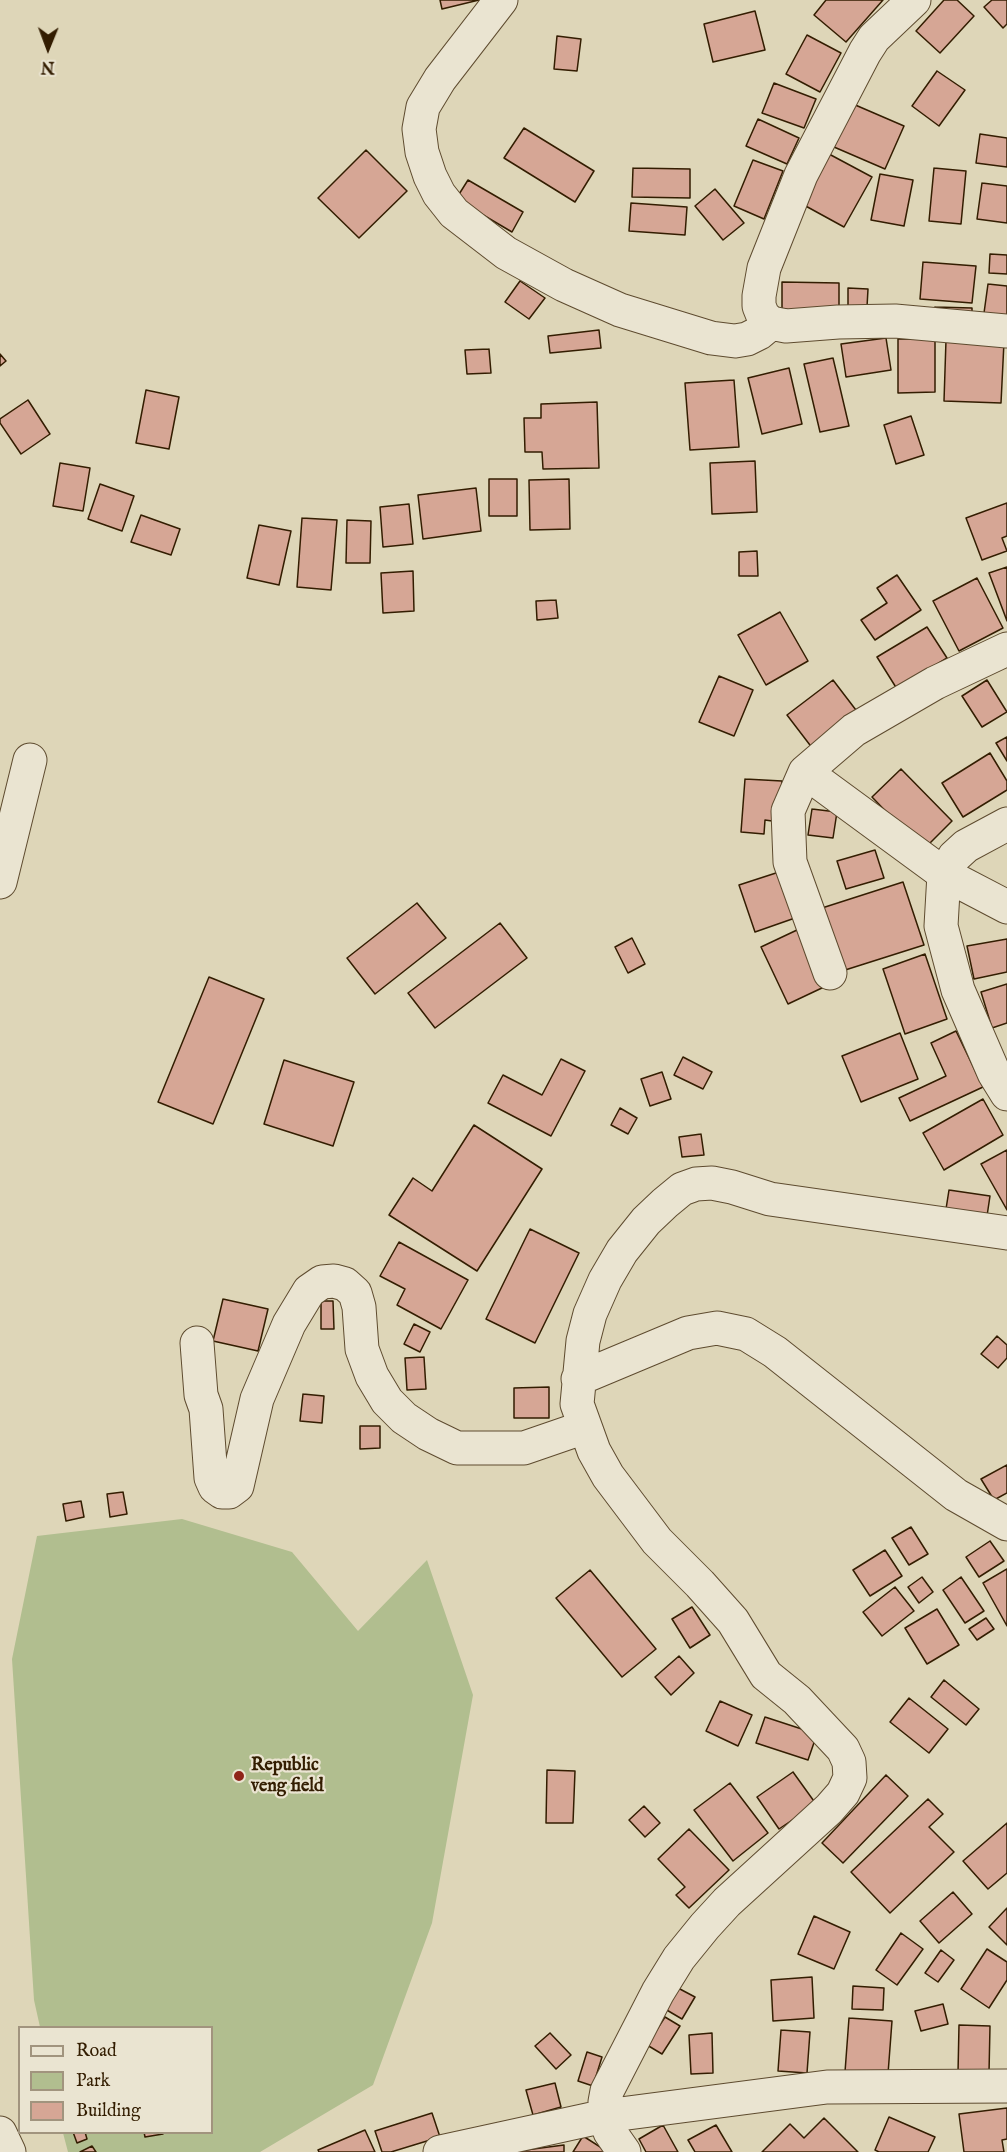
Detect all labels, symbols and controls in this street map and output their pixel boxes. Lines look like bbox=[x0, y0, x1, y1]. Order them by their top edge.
north arrow bbox=[18, 18, 78, 78]
text: N bbox=[41, 56, 55, 76]
place label: Republic veng field bbox=[251, 1755, 324, 1798]
marker: Republic veng field bbox=[232, 1769, 246, 1783]
legend bbox=[18, 2026, 213, 2134]
text: Road bbox=[76, 2040, 117, 2063]
text: Park bbox=[76, 2070, 110, 2093]
text: Building bbox=[76, 2100, 141, 2123]

